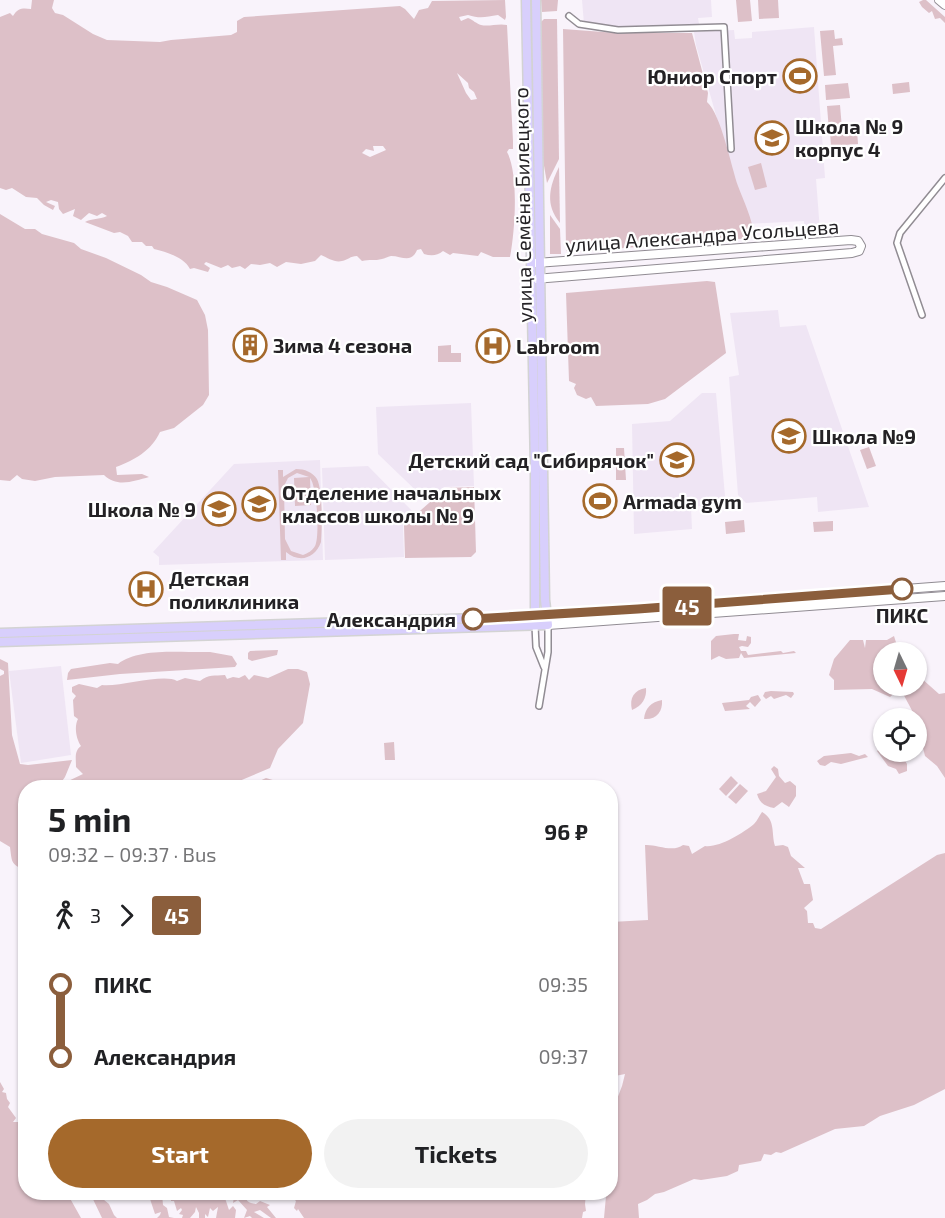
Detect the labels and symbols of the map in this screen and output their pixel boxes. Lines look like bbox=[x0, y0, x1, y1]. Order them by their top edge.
sports icon: Юниор Спорт bbox=[782, 58, 818, 94]
place label: Юниор Спорт bbox=[647, 64, 777, 88]
street label: улица Семёна Билецкого bbox=[508, 87, 537, 323]
place label: Школа № 9 корпус 4 bbox=[795, 114, 903, 161]
school or university icon: Школа № 9 корпус 4 bbox=[754, 120, 790, 156]
street label: улица Александра Усольцева bbox=[564, 213, 840, 258]
building icon: Зима 4 сезона bbox=[232, 327, 268, 363]
hospital icon: Labroom bbox=[475, 328, 511, 364]
place label: Зима 4 сезона bbox=[273, 333, 412, 357]
place label: Labroom bbox=[516, 334, 600, 358]
school or university icon: Школа №9 bbox=[771, 418, 807, 454]
place label: Школа №9 bbox=[812, 424, 916, 448]
school or university icon: Детский сад "Сибирячок" bbox=[659, 442, 695, 478]
place label: Детский сад "Сибирячок" bbox=[409, 448, 654, 472]
place label: Отделение начальных классов школы № 9 bbox=[282, 480, 502, 527]
sports icon: Armada gym bbox=[582, 483, 618, 519]
school or university icon: Отделение начальных классов школы № 9 bbox=[241, 486, 277, 522]
place label: Armada gym bbox=[623, 489, 742, 514]
school or university icon: Школа № 9 bbox=[201, 491, 237, 527]
place label: Школа № 9 bbox=[88, 497, 196, 521]
place label: Детская поликлиника bbox=[169, 566, 299, 613]
hospital icon: Детская поликлиника bbox=[128, 571, 164, 607]
marker: ПИКС bbox=[891, 578, 913, 600]
line badge: 45 bbox=[660, 586, 714, 626]
place label: ПИКС bbox=[876, 603, 929, 627]
place label: Александрия bbox=[327, 607, 456, 631]
marker: Александрия bbox=[462, 608, 484, 630]
north arrow bbox=[873, 642, 927, 696]

